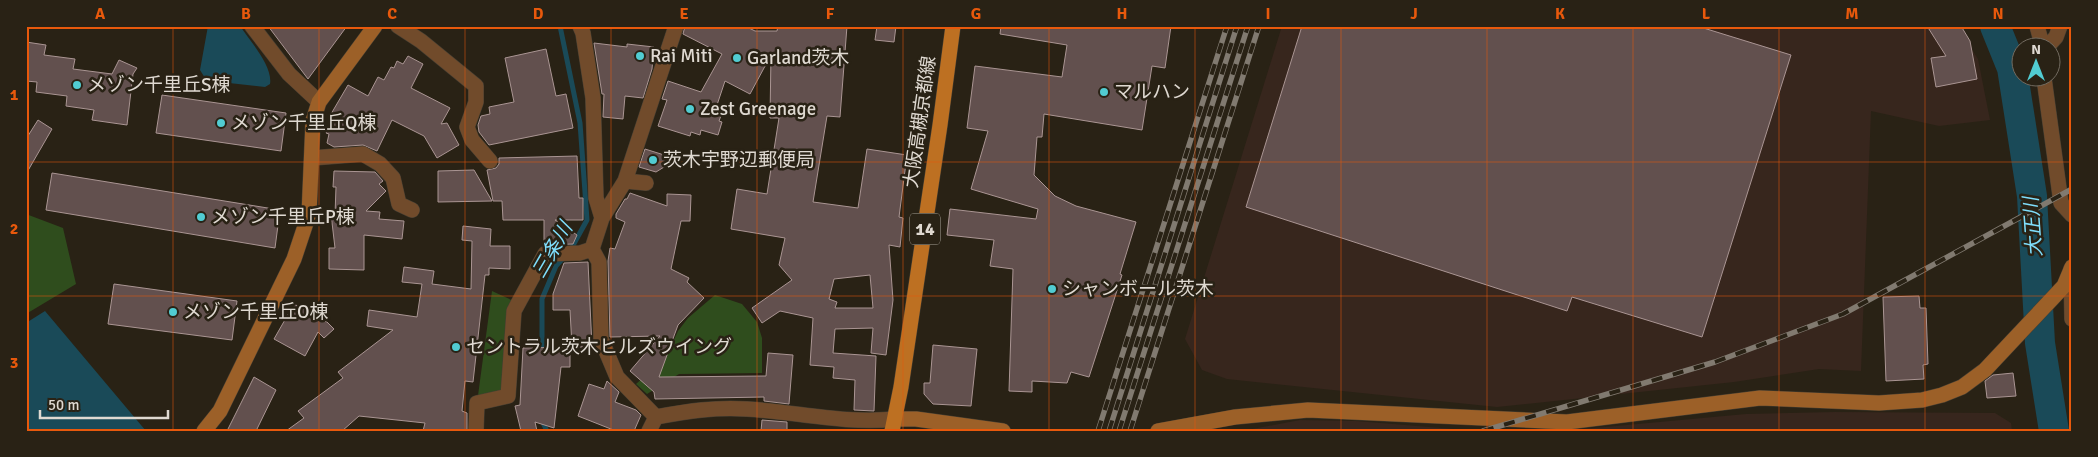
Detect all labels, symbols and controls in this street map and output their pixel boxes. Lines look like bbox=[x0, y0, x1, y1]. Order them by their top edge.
text: A bbox=[95, 4, 106, 24]
text: B bbox=[241, 4, 251, 24]
text: C bbox=[387, 4, 397, 24]
text: D bbox=[533, 4, 544, 24]
text: E bbox=[679, 4, 689, 24]
text: F bbox=[826, 4, 835, 24]
text: G bbox=[971, 4, 981, 24]
text: H bbox=[1117, 4, 1127, 24]
text: I bbox=[1265, 4, 1271, 24]
text: J bbox=[1410, 4, 1418, 24]
text: K bbox=[1555, 4, 1565, 24]
text: L bbox=[1702, 4, 1711, 24]
text: M bbox=[1845, 4, 1859, 24]
text: N bbox=[1992, 4, 2004, 24]
north arrow bbox=[2010, 38, 2060, 88]
text: N bbox=[2031, 41, 2041, 58]
place label: Rai Miti bbox=[650, 44, 713, 68]
place label: Garland茨木 bbox=[747, 46, 850, 70]
marker: Rai Miti bbox=[634, 50, 646, 62]
marker: Garland茨木 bbox=[731, 52, 743, 64]
street label: 大阪高槻京都線 bbox=[899, 54, 941, 190]
place label: メゾン千里丘S棟 bbox=[87, 73, 231, 97]
marker: メゾン千里丘S棟 bbox=[71, 79, 83, 91]
place label: マルハン bbox=[1114, 80, 1190, 104]
text: 1 bbox=[10, 85, 19, 105]
marker: マルハン bbox=[1098, 86, 1110, 98]
place label: Zest Greenage bbox=[700, 97, 816, 121]
marker: Zest Greenage bbox=[684, 103, 696, 115]
place label: メゾン千里丘Q棟 bbox=[231, 111, 376, 135]
marker: メゾン千里丘Q棟 bbox=[215, 117, 227, 129]
place label: 茨木宇野辺郵便局 bbox=[663, 148, 815, 172]
marker: 茨木宇野辺郵便局 bbox=[647, 154, 659, 166]
water label: 大正川 bbox=[2018, 194, 2048, 258]
place label: メゾン千里丘P棟 bbox=[211, 205, 355, 229]
marker: メゾン千里丘P棟 bbox=[195, 211, 207, 223]
road number: 14 bbox=[910, 213, 940, 244]
water label: 三条川 bbox=[526, 216, 579, 282]
text: 2 bbox=[10, 219, 18, 239]
place label: シャンボール茨木 bbox=[1062, 277, 1214, 301]
marker: シャンボール茨木 bbox=[1046, 283, 1058, 295]
place label: メゾン千里丘O棟 bbox=[183, 300, 329, 324]
marker: メゾン千里丘O棟 bbox=[167, 306, 179, 318]
place label: セントラル茨木ヒルズウイング bbox=[466, 335, 732, 359]
marker: セントラル茨木ヒルズウイング bbox=[450, 341, 462, 353]
text: 3 bbox=[10, 353, 18, 373]
scale bar bbox=[40, 387, 168, 419]
text: 50 m bbox=[48, 396, 79, 414]

